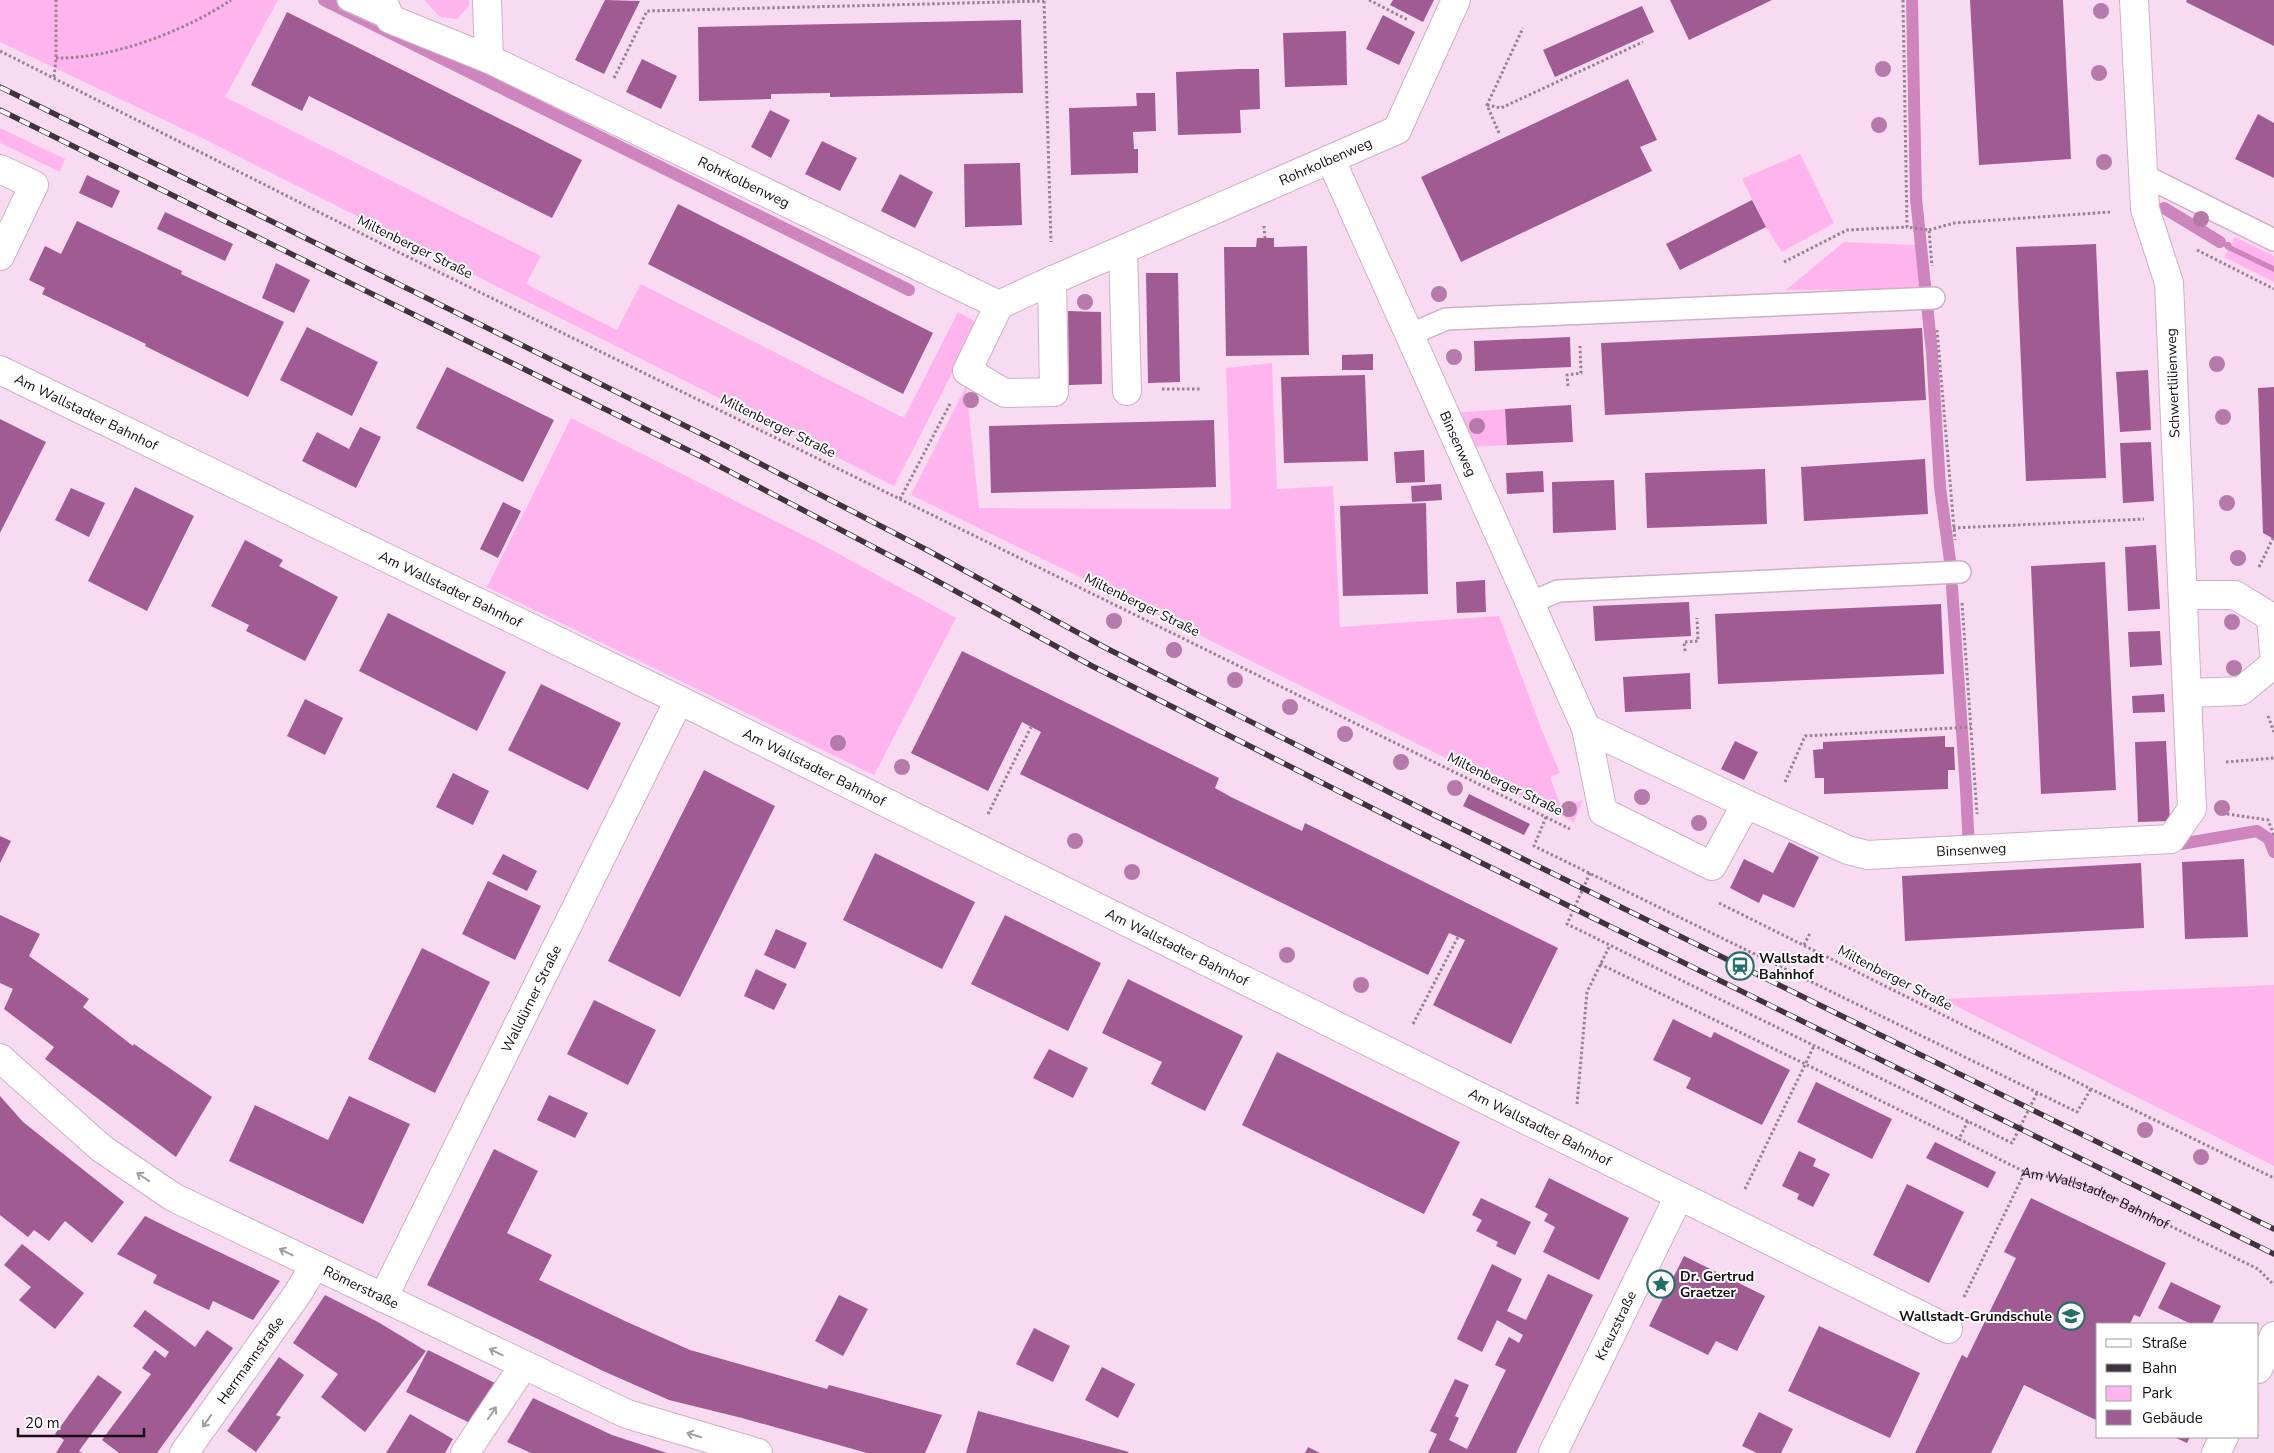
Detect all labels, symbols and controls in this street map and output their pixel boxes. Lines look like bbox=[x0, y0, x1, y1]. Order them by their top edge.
street label: Rohrkolbenweg bbox=[1276, 133, 1375, 190]
street label: Rohrkolbenweg bbox=[695, 152, 793, 212]
street label: Miltenberger Straße bbox=[354, 211, 476, 283]
street label: Schwertlilienweg bbox=[2162, 328, 2184, 438]
street label: Am Wallstadter Bahnhof bbox=[11, 369, 162, 455]
street label: Miltenberger Straße bbox=[717, 390, 839, 462]
street label: Binsenweg bbox=[1435, 408, 1481, 480]
street label: Am Wallstadter Bahnhof bbox=[376, 546, 526, 632]
street label: Miltenberger Straße bbox=[1081, 569, 1203, 641]
street label: Am Wallstadter Bahnhof bbox=[740, 724, 889, 811]
street label: Miltenberger Straße bbox=[1444, 748, 1566, 820]
street label: Binsenweg bbox=[1936, 838, 2007, 861]
street label: Am Wallstadter Bahnhof bbox=[1103, 903, 1252, 991]
street label: Miltenberger Straße bbox=[1834, 941, 1956, 1015]
street label: Walldürner Straße bbox=[497, 942, 566, 1055]
place label: Wallstadt Bahnhof bbox=[1759, 949, 1824, 984]
station icon: Wallstadt Bahnhof bbox=[1725, 951, 1755, 981]
street label: Am Wallstadter Bahnhof bbox=[1465, 1083, 1615, 1170]
street label: Am Wallstadter Bahnhof bbox=[2020, 1162, 2173, 1234]
one-way arrow bbox=[136, 1171, 150, 1181]
one-way arrow bbox=[279, 1247, 294, 1256]
street label: Römerstraße bbox=[320, 1261, 402, 1313]
place label: Dr. Gertrud Graetzer bbox=[1680, 1267, 1754, 1302]
place icon: Dr. Gertrud Graetzer bbox=[1646, 1269, 1676, 1299]
street label: Kreuzstraße bbox=[1590, 1287, 1641, 1364]
school or university icon: Wallstadt-Grundschule bbox=[2056, 1301, 2086, 1331]
place label: Wallstadt-Grundschule bbox=[1899, 1307, 2052, 1326]
street label: Herrmannstraße bbox=[212, 1313, 288, 1408]
legend bbox=[2096, 1323, 2259, 1438]
text: Straße bbox=[2142, 1333, 2187, 1353]
one-way arrow bbox=[489, 1347, 504, 1356]
text: Bahn bbox=[2142, 1358, 2177, 1378]
text: Park bbox=[2142, 1383, 2172, 1403]
scale bar bbox=[18, 1406, 144, 1438]
one-way arrow bbox=[487, 1406, 497, 1420]
text: Gebäude bbox=[2142, 1408, 2203, 1428]
text: 20 m bbox=[25, 1413, 60, 1433]
one-way arrow bbox=[202, 1414, 212, 1428]
one-way arrow bbox=[686, 1429, 702, 1439]

